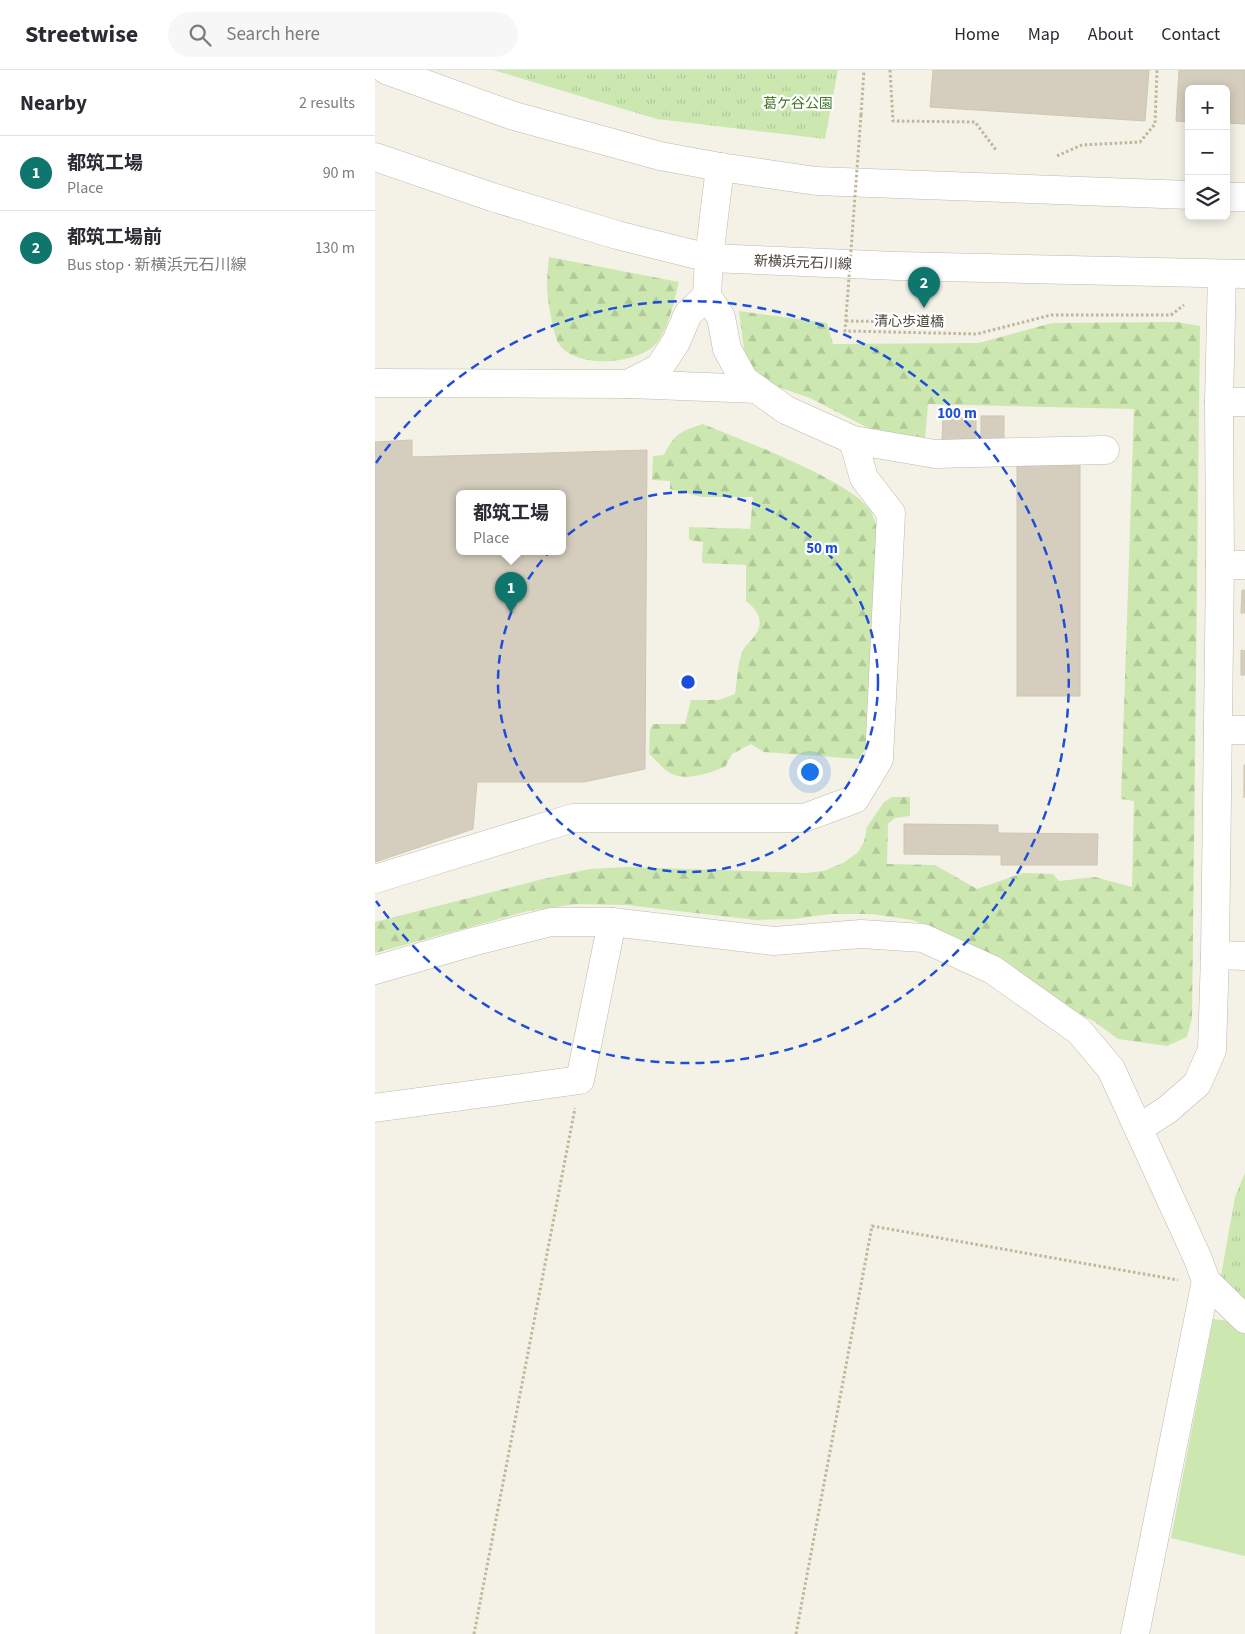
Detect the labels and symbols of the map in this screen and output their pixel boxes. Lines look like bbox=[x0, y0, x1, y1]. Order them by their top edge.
park label: 葛ケ谷公園 bbox=[763, 94, 833, 114]
street label: 新横浜元石川線 bbox=[754, 251, 852, 275]
pin: 2 bbox=[908, 267, 940, 308]
street label: 清心歩道橋 bbox=[874, 311, 944, 333]
text: 100 m bbox=[937, 403, 977, 424]
text: 50 m bbox=[806, 538, 838, 559]
pin: 1 bbox=[495, 572, 527, 613]
centre of rings bbox=[679, 673, 697, 691]
your location bbox=[797, 759, 823, 785]

